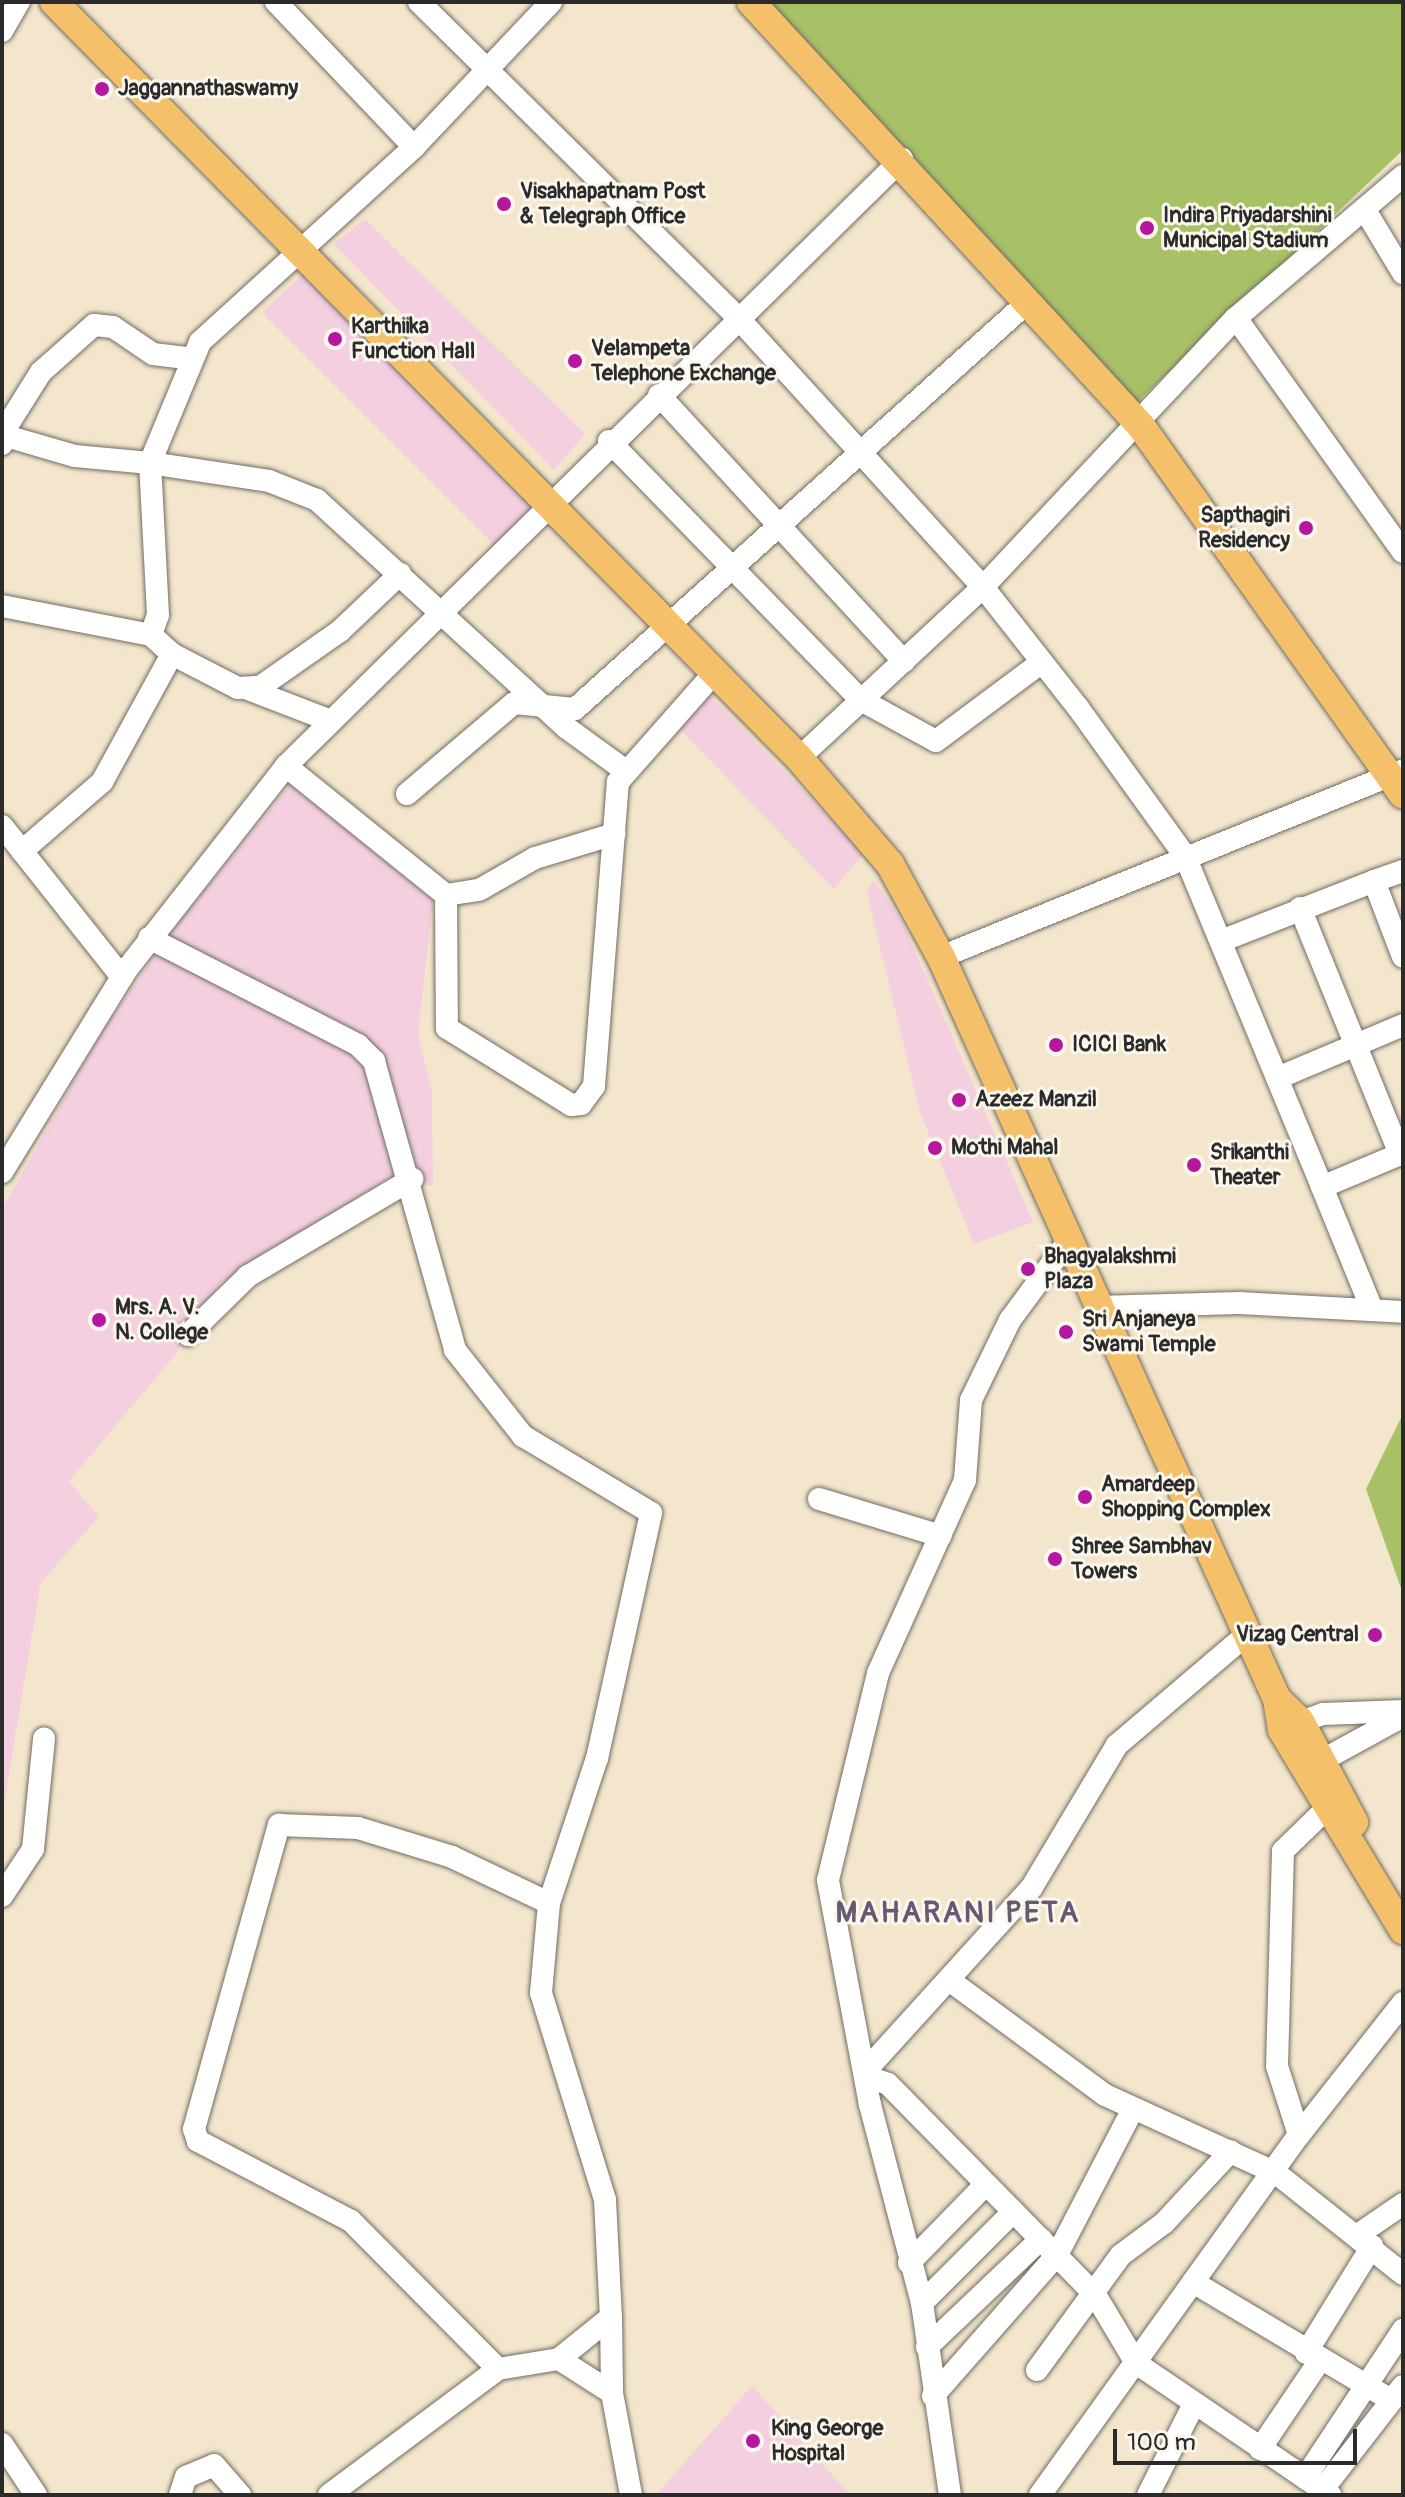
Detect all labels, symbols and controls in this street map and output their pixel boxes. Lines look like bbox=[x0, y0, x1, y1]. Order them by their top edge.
place label: Jaggannathaswamy bbox=[118, 76, 298, 102]
marker: Jaggannathaswamy bbox=[93, 80, 111, 98]
place label: Visakhapatnam Post & Telegraph Office bbox=[520, 178, 705, 230]
marker: Visakhapatnam Post & Telegraph Office bbox=[495, 195, 513, 213]
place label: Indira Priyadarshini Municipal Stadium bbox=[1163, 202, 1332, 254]
marker: Indira Priyadarshini Municipal Stadium bbox=[1138, 219, 1156, 237]
place label: Karthiika Function Hall bbox=[351, 313, 475, 364]
marker: Karthiika Function Hall bbox=[326, 330, 344, 348]
place label: Velampeta Telephone Exchange bbox=[591, 335, 776, 386]
marker: Velampeta Telephone Exchange bbox=[566, 352, 584, 370]
place label: Sapthagiri Residency bbox=[1198, 502, 1290, 554]
marker: Sapthagiri Residency bbox=[1297, 519, 1315, 537]
place label: ICICI Bank bbox=[1072, 1032, 1166, 1058]
marker: ICICI Bank bbox=[1047, 1036, 1065, 1054]
place label: Azeez Manzil bbox=[975, 1087, 1097, 1113]
marker: Azeez Manzil bbox=[950, 1091, 968, 1109]
place label: Mothi Mahal bbox=[951, 1135, 1059, 1161]
marker: Mothi Mahal bbox=[926, 1139, 944, 1157]
place label: Srikanthi Theater bbox=[1210, 1139, 1289, 1190]
marker: Srikanthi Theater bbox=[1185, 1156, 1203, 1174]
place label: Bhagyalakshmi Plaza bbox=[1044, 1243, 1176, 1294]
marker: Bhagyalakshmi Plaza bbox=[1019, 1260, 1037, 1278]
place label: Mrs. A. V. N. College bbox=[115, 1294, 208, 1346]
place label: Sri Anjaneya Swami Temple bbox=[1082, 1306, 1216, 1358]
marker: Mrs. A. V. N. College bbox=[90, 1311, 108, 1329]
marker: Sri Anjaneya Swami Temple bbox=[1057, 1323, 1075, 1341]
place label: Amardeep Shopping Complex bbox=[1101, 1471, 1271, 1522]
marker: Amardeep Shopping Complex bbox=[1076, 1488, 1094, 1506]
place label: Shree Sambhav Towers bbox=[1071, 1533, 1212, 1584]
marker: Shree Sambhav Towers bbox=[1046, 1550, 1064, 1568]
place label: Vizag Central bbox=[1236, 1622, 1359, 1648]
marker: Vizag Central bbox=[1366, 1626, 1384, 1644]
district label: MAHARANI PETA bbox=[836, 1895, 1080, 1931]
scale bar bbox=[1117, 2413, 1361, 2463]
place label: King George Hospital bbox=[771, 2415, 883, 2466]
text: 100 m bbox=[1127, 2428, 1196, 2457]
marker: King George Hospital bbox=[742, 2430, 764, 2452]

